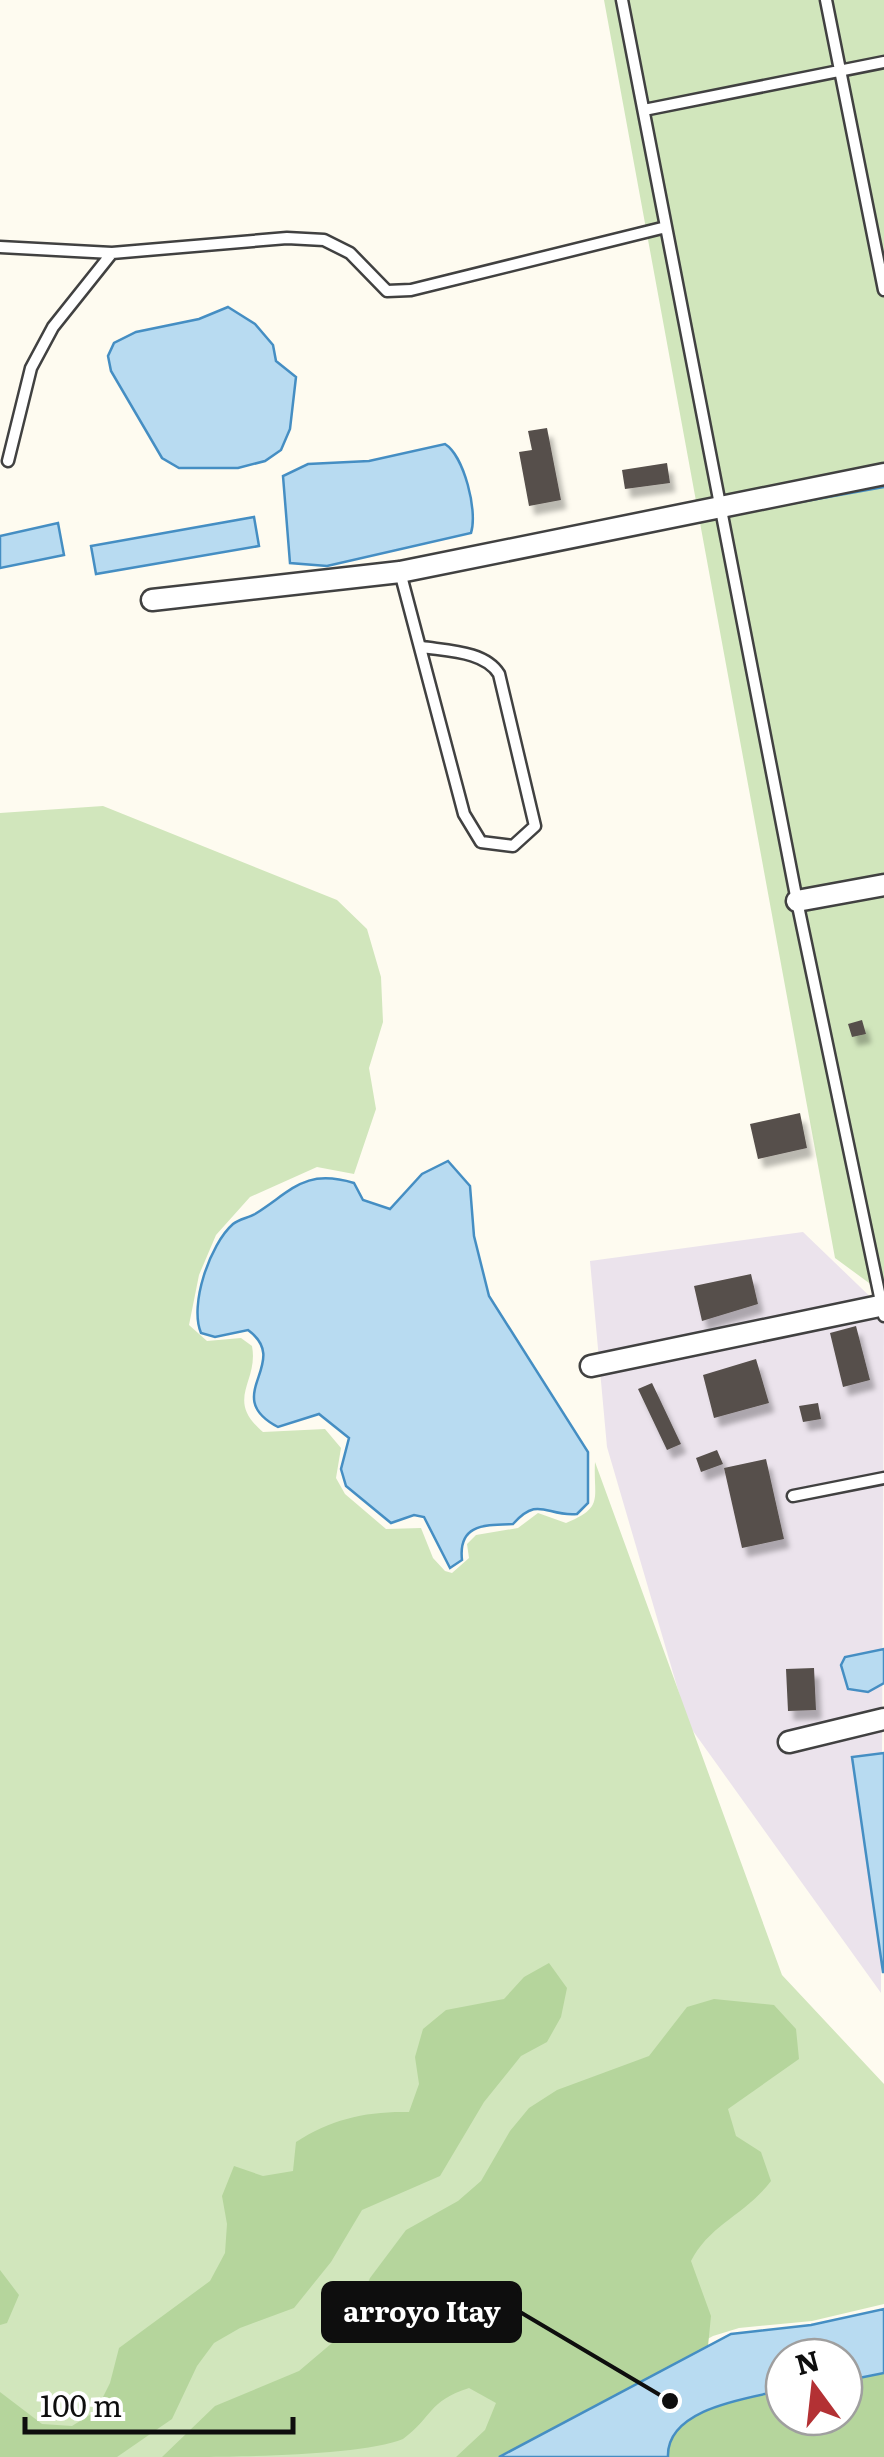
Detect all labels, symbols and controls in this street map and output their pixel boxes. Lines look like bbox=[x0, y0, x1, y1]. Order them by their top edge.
callout: arroyo Itay bbox=[323, 2283, 520, 2341]
text: arroyo Itay bbox=[343, 2289, 502, 2331]
north arrow bbox=[764, 2337, 864, 2437]
text: N bbox=[790, 2338, 824, 2384]
scale bar bbox=[25, 2372, 292, 2434]
text: 100 m bbox=[40, 2382, 122, 2426]

